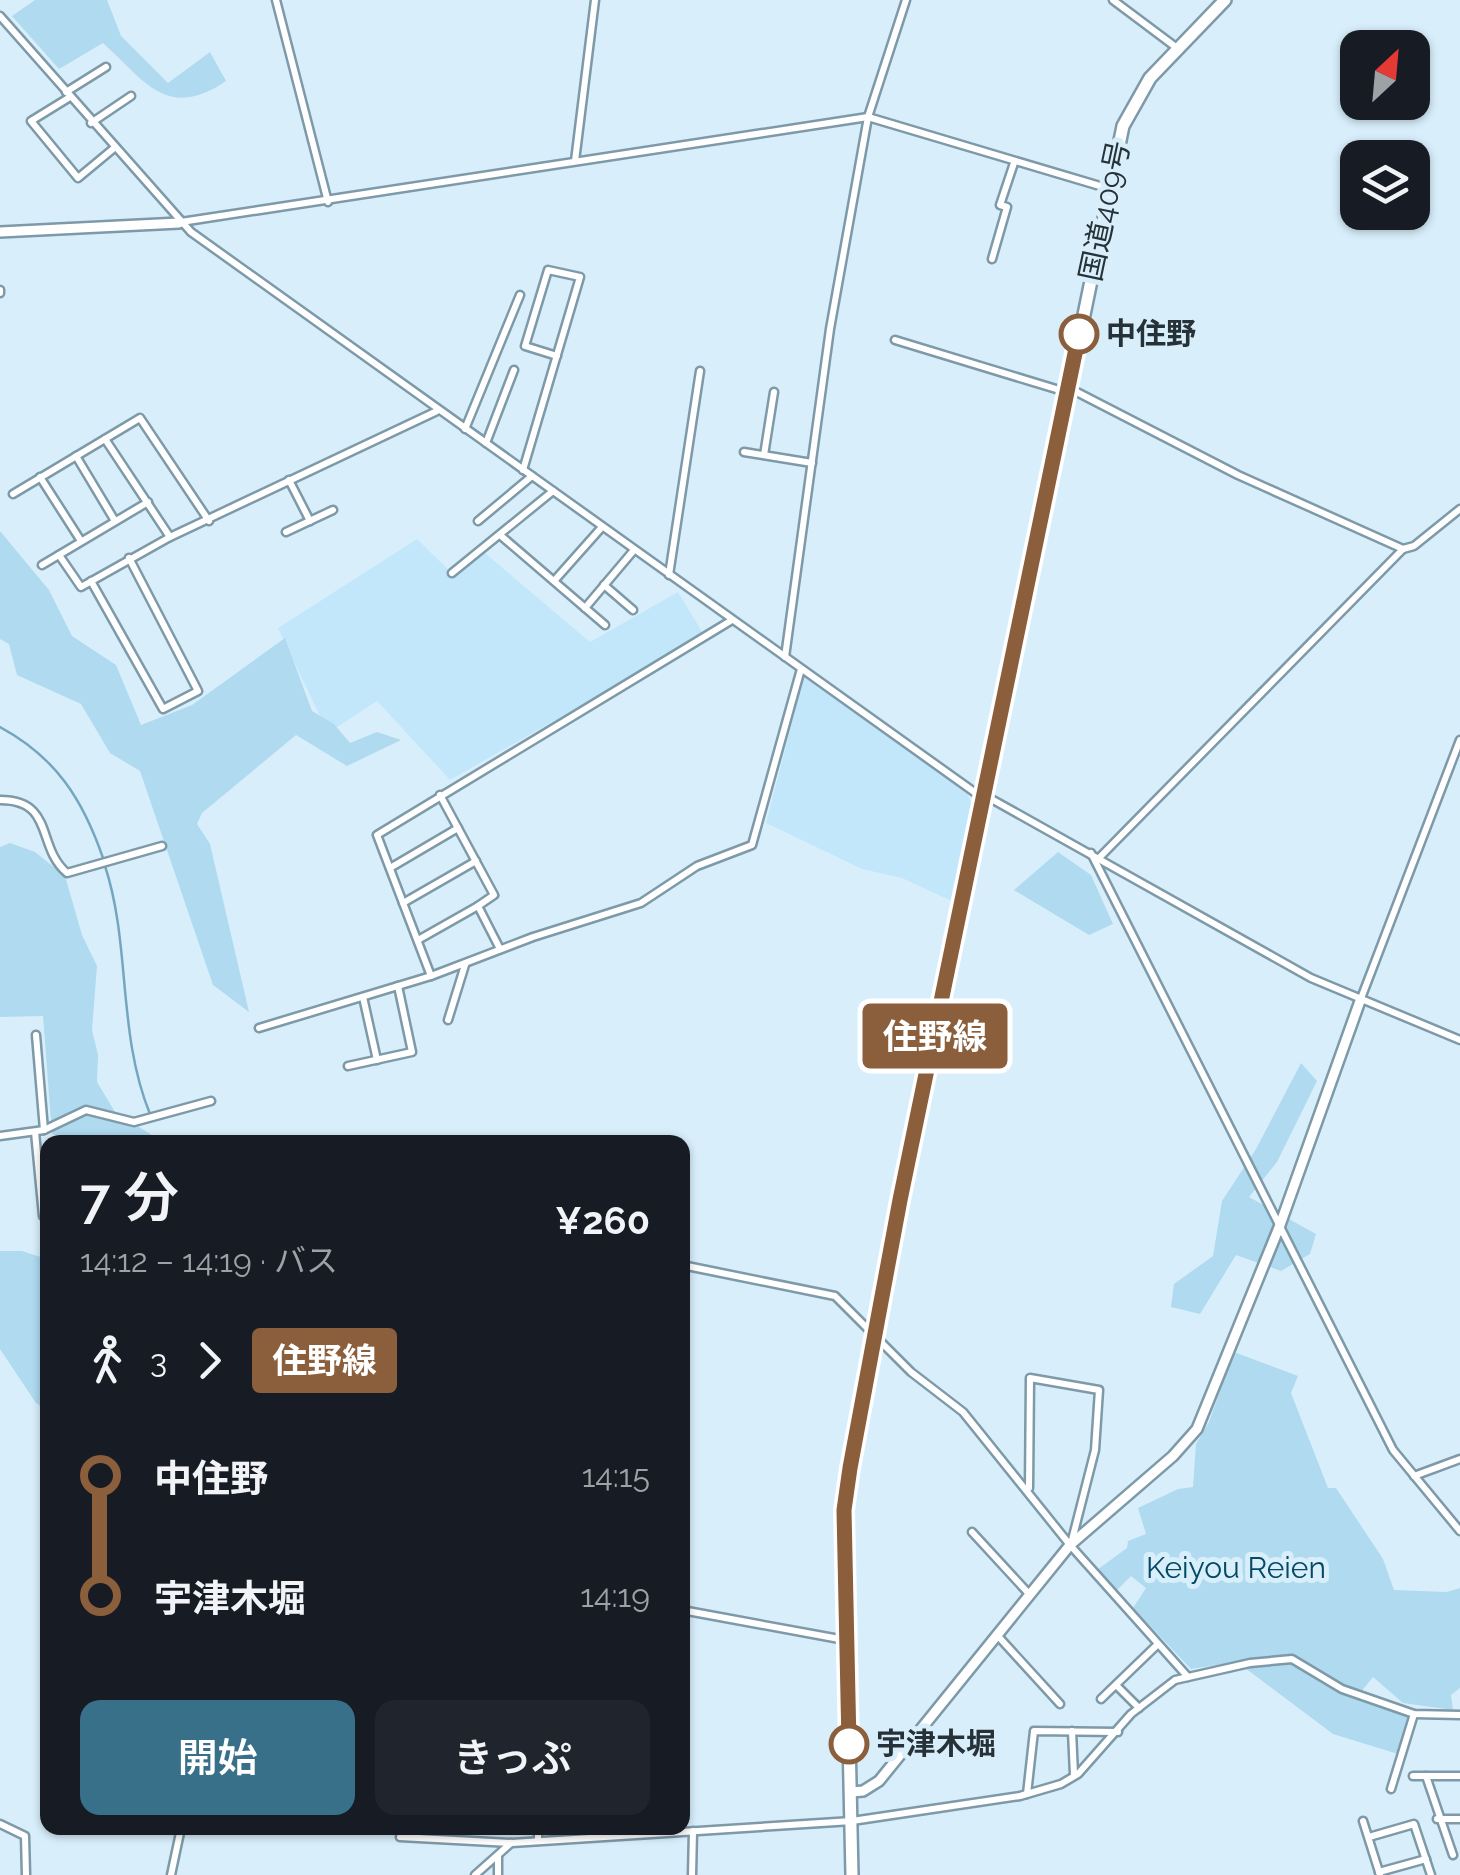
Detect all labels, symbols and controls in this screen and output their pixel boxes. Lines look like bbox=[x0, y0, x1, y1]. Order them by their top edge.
north arrow bbox=[1340, 30, 1430, 120]
map controls bbox=[1340, 30, 1430, 230]
street label: 国道409号 bbox=[1073, 138, 1136, 284]
button: layers bbox=[1340, 140, 1430, 230]
marker: 中住野 bbox=[1060, 315, 1098, 353]
place label: 中住野 bbox=[1106, 316, 1196, 351]
line badge: 住野線 bbox=[878, 1004, 992, 1068]
text: 住野線 bbox=[882, 1016, 988, 1057]
text: 7 分 bbox=[80, 1165, 179, 1230]
text: ¥260 bbox=[555, 1198, 650, 1243]
text: 14:12 – 14:19 · バス bbox=[80, 1242, 338, 1279]
icon: walk bbox=[80, 1333, 135, 1388]
icon: forward bbox=[182, 1333, 237, 1388]
text: 住野線 bbox=[272, 1340, 377, 1381]
text: 3 bbox=[150, 1342, 167, 1379]
text: 中住野 bbox=[154, 1456, 268, 1501]
text: 14:15 bbox=[582, 1457, 650, 1494]
park label: Keiyou Reien bbox=[1146, 1550, 1326, 1585]
text: 宇津木堀 bbox=[154, 1576, 306, 1621]
text: 14:19 bbox=[580, 1577, 650, 1614]
button: 開始 bbox=[80, 1700, 355, 1815]
button: きっぷ bbox=[375, 1700, 650, 1815]
marker: 宇津木堀 bbox=[830, 1725, 868, 1763]
place label: 宇津木堀 bbox=[876, 1726, 996, 1761]

